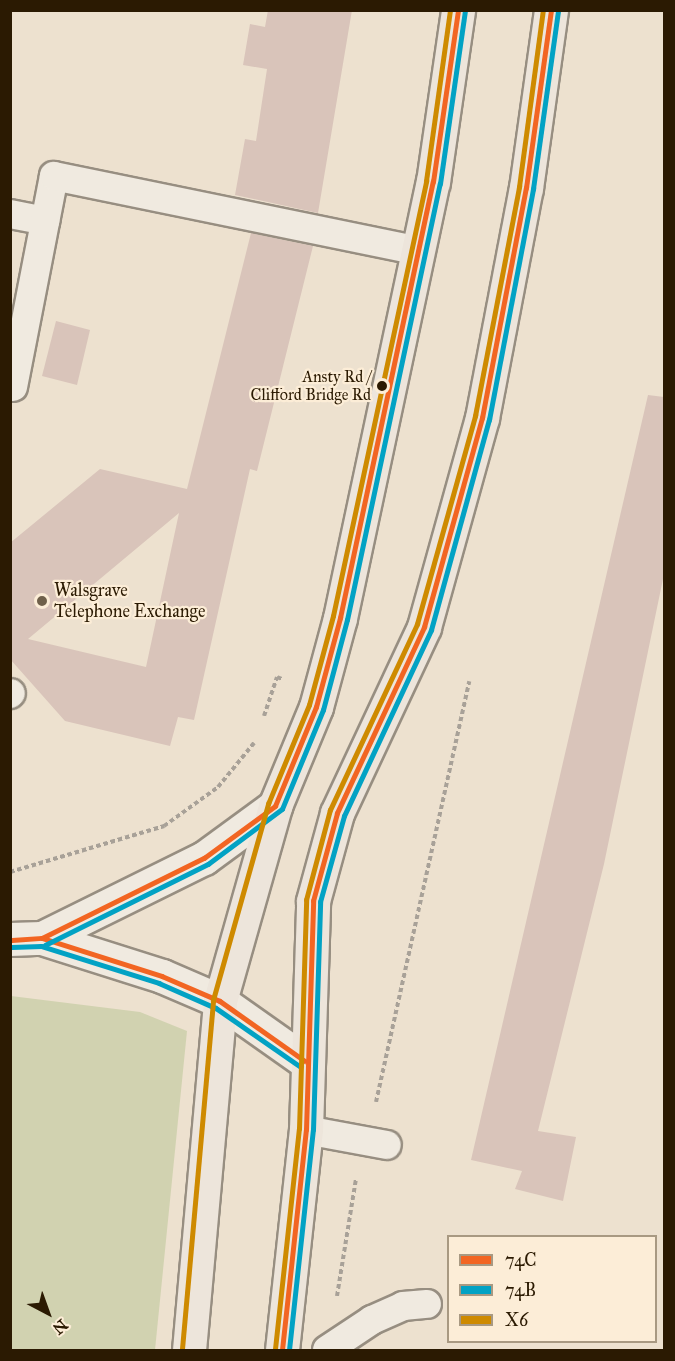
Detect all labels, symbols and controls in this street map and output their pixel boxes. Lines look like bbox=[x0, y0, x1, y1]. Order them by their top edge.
place label: Ansty Rd / Clifford Bridge Rd bbox=[251, 367, 371, 405]
marker: Ansty Rd / Clifford Bridge Rd bbox=[376, 380, 388, 392]
place label: Walsgrave Telephone Exchange bbox=[54, 580, 205, 622]
marker: Walsgrave Telephone Exchange bbox=[35, 594, 49, 608]
legend bbox=[447, 1235, 657, 1343]
text: 74C bbox=[505, 1249, 536, 1271]
text: 74B bbox=[505, 1279, 536, 1301]
north arrow bbox=[18, 1283, 78, 1343]
text: X6 bbox=[505, 1309, 528, 1331]
text: N bbox=[49, 1315, 71, 1339]

